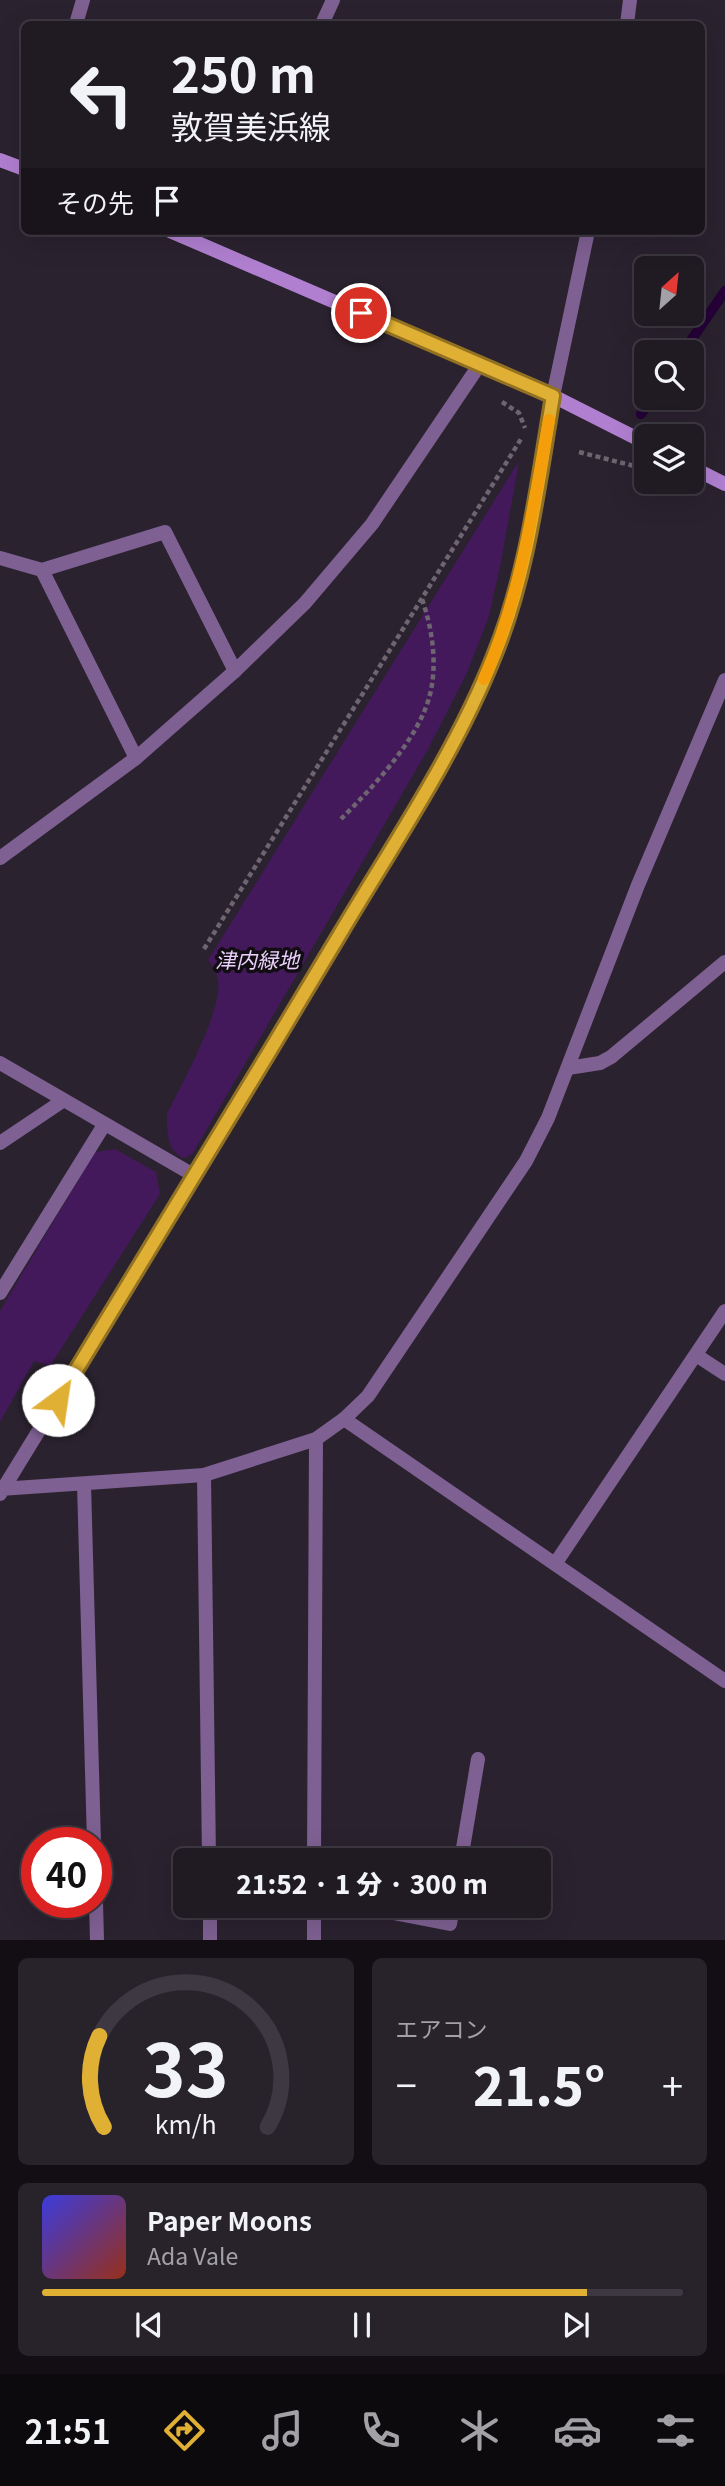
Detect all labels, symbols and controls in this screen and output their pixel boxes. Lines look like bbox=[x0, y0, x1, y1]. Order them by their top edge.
text: 250 m bbox=[171, 36, 316, 107]
icon: left bbox=[56, 49, 147, 140]
text: 敦賀美浜線 bbox=[171, 102, 331, 148]
icon: arrive bbox=[148, 182, 186, 220]
text: その先 bbox=[56, 183, 134, 220]
north arrow bbox=[634, 256, 704, 326]
map controls bbox=[634, 256, 704, 494]
pin bbox=[331, 283, 391, 343]
icon: arrive bbox=[342, 294, 380, 332]
button: search bbox=[634, 340, 704, 410]
button: layers bbox=[634, 424, 704, 494]
park label: 津内緑地 bbox=[215, 944, 301, 974]
position arrow bbox=[21, 1363, 95, 1437]
speed limit sign: 40 bbox=[21, 1827, 112, 1918]
text: 21:52 · 1 分 · 300 m bbox=[236, 1864, 488, 1901]
text: エアコン bbox=[396, 2011, 488, 2045]
text: 33 bbox=[143, 2014, 229, 2119]
text: 21.5° bbox=[473, 2046, 606, 2121]
text: − bbox=[396, 2056, 417, 2111]
text: + bbox=[662, 2056, 683, 2111]
text: km/h bbox=[155, 2105, 217, 2141]
text: Paper Moons bbox=[147, 2201, 312, 2238]
text: Ada Vale bbox=[147, 2238, 238, 2272]
icon: previous bbox=[130, 2306, 168, 2344]
icon: pause bbox=[343, 2306, 381, 2344]
icon: next bbox=[557, 2306, 595, 2344]
icon: directions bbox=[160, 2406, 209, 2455]
icon: music bbox=[258, 2406, 307, 2455]
icon: phone bbox=[356, 2406, 405, 2455]
icon: climate bbox=[455, 2406, 504, 2455]
icon: car bbox=[553, 2406, 602, 2455]
icon: filters bbox=[651, 2406, 700, 2455]
text: 21:51 bbox=[25, 2407, 111, 2453]

